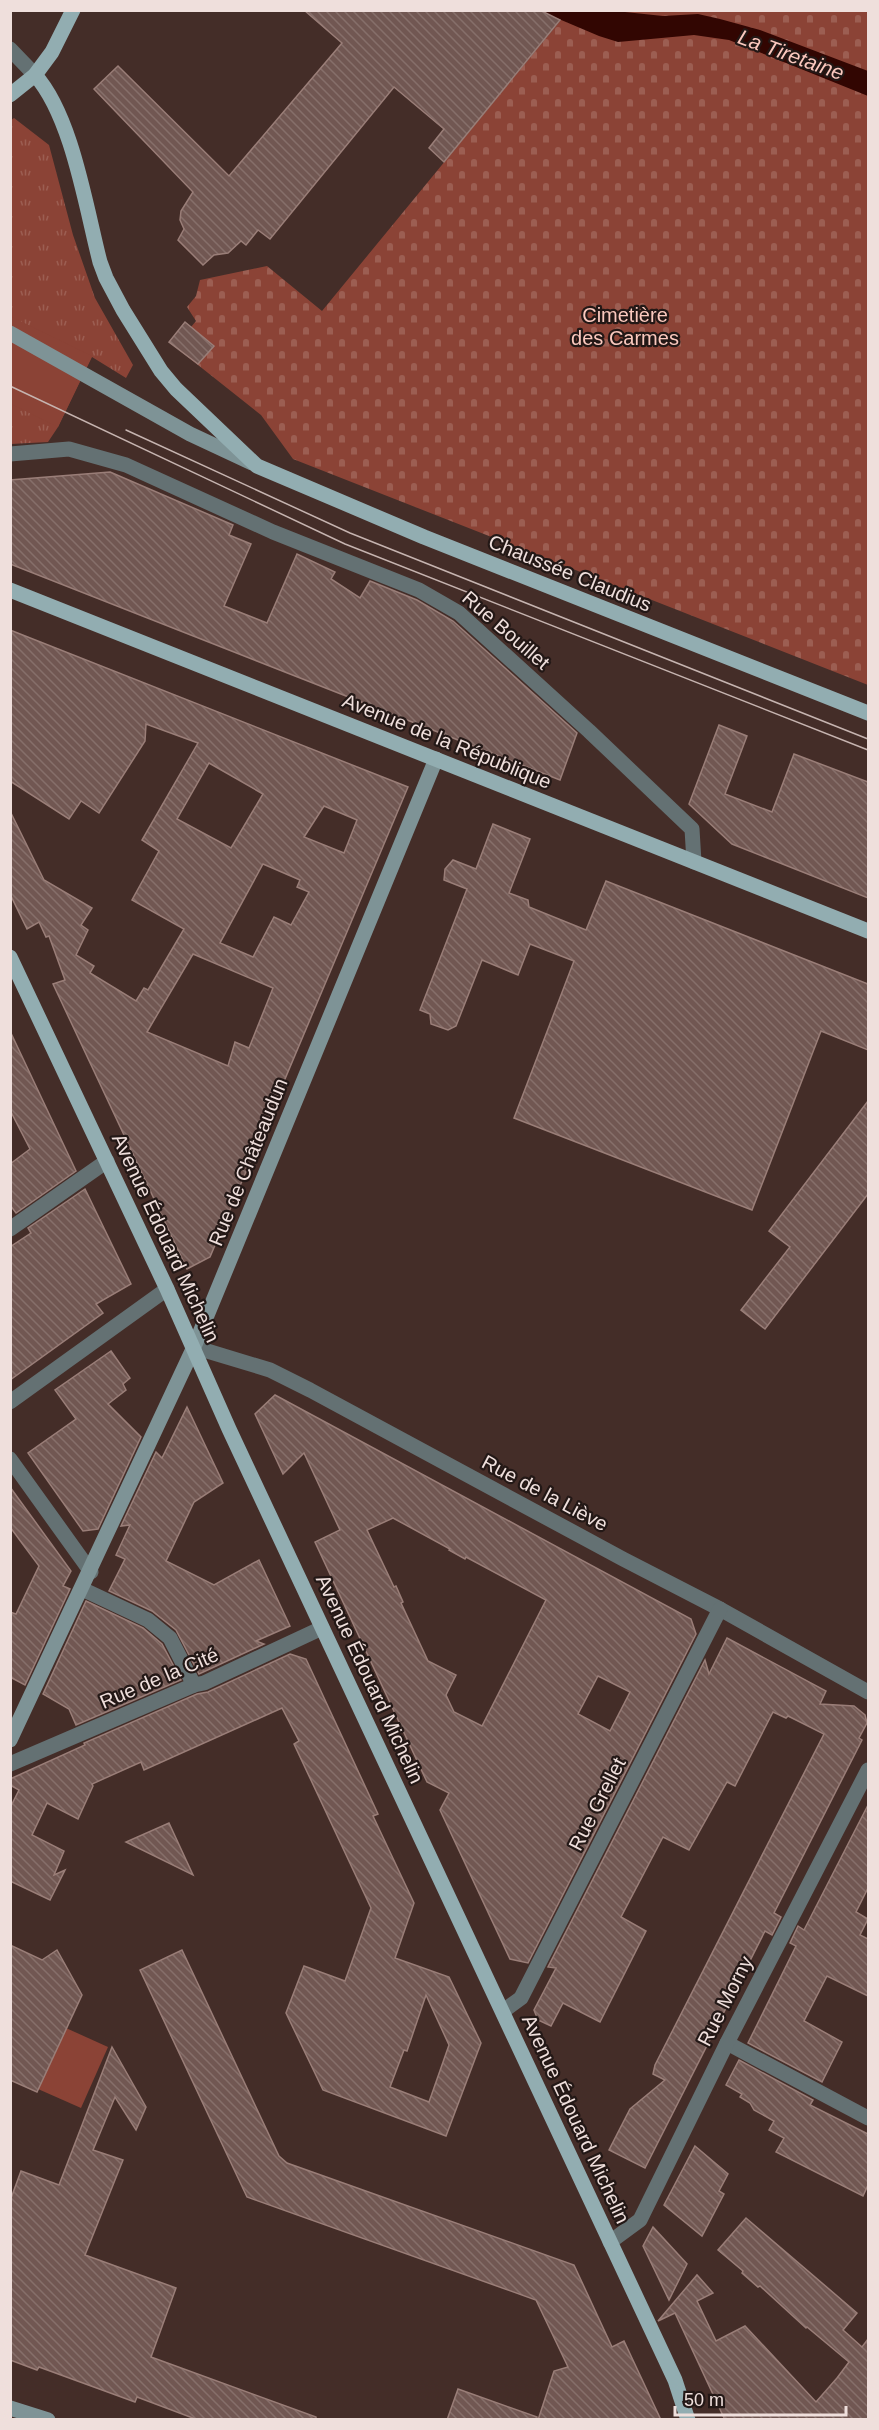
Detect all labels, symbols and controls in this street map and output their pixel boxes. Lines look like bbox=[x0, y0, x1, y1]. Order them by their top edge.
water label: La Tiretaine bbox=[735, 25, 847, 84]
park label: Cimetière des Carmes bbox=[571, 304, 679, 349]
street label: Chaussée Claudius bbox=[485, 530, 655, 616]
street label: Rue Bouillet bbox=[458, 586, 554, 674]
street label: Avenue de la République bbox=[339, 689, 555, 793]
street label: Rue de Châteaudun bbox=[204, 1075, 292, 1249]
street label: Avenue Édouard Michelin bbox=[108, 1130, 224, 1346]
street label: Rue de la Liève bbox=[478, 1451, 612, 1535]
street label: Avenue Édouard Michelin bbox=[312, 1571, 428, 1787]
street label: Rue de la Cité bbox=[96, 1643, 222, 1713]
street label: Rue Grellet bbox=[564, 1754, 630, 1854]
street label: Rue Morny bbox=[693, 1952, 757, 2050]
street label: Avenue Édouard Michelin bbox=[518, 2011, 634, 2227]
scale bar bbox=[675, 2379, 846, 2417]
text: 50 m bbox=[684, 2390, 724, 2410]

